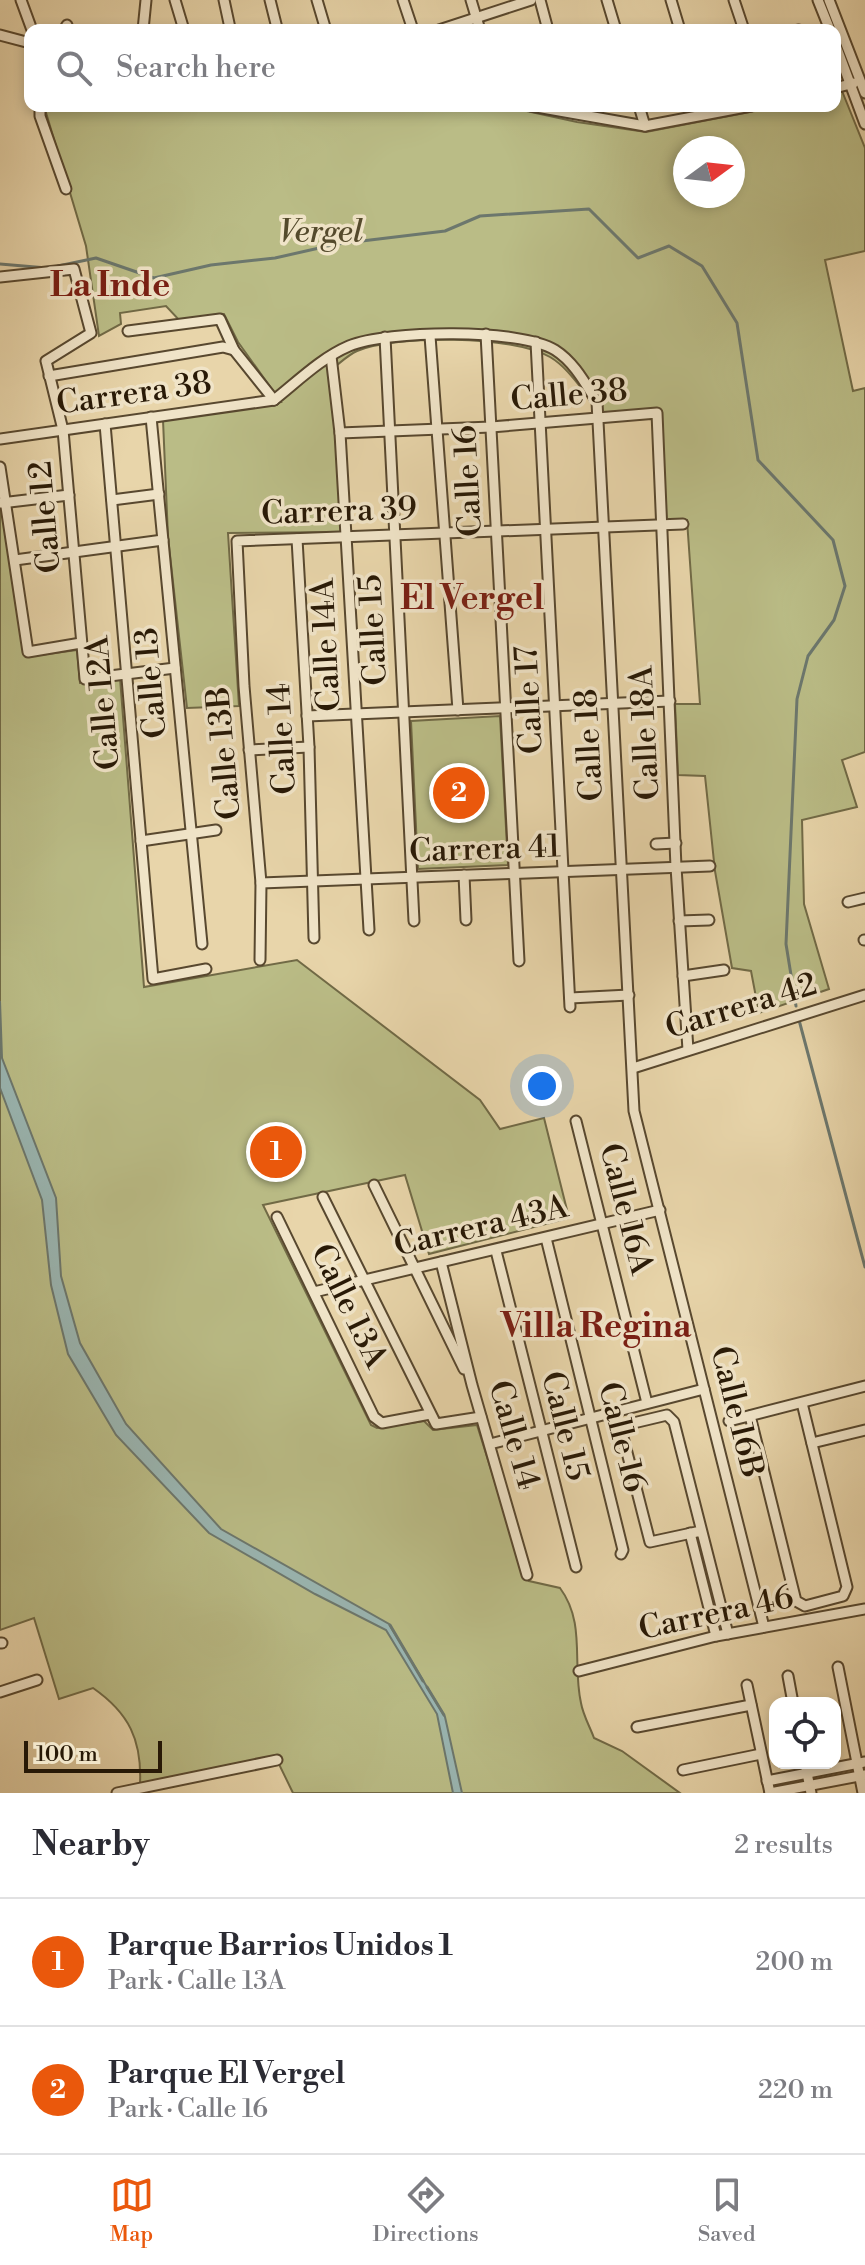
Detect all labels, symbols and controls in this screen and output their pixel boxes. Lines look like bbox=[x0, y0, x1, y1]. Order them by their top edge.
search box bbox=[24, 24, 841, 112]
icon: search bbox=[52, 46, 96, 90]
text: Search here bbox=[116, 49, 276, 87]
north arrow bbox=[673, 136, 745, 208]
park label: Vergel bbox=[279, 212, 364, 252]
district label: La Inde bbox=[50, 265, 170, 307]
street label: Carrera 38 bbox=[54, 362, 214, 424]
street label: Calle 38 bbox=[509, 370, 629, 420]
street label: Calle 16 bbox=[445, 424, 491, 538]
street label: Calle 12 bbox=[20, 459, 70, 575]
street label: Carrera 39 bbox=[260, 488, 418, 534]
street label: Calle 15 bbox=[350, 573, 396, 687]
street label: Calle 14A bbox=[302, 576, 349, 713]
district label: El Vergel bbox=[400, 578, 544, 620]
street label: Calle 13 bbox=[126, 626, 176, 740]
street label: Calle 12A bbox=[77, 633, 129, 772]
street label: Calle 17 bbox=[506, 645, 552, 755]
street label: Calle 18A bbox=[621, 664, 668, 801]
street label: Calle 14 bbox=[259, 682, 305, 796]
street label: Calle 13B bbox=[198, 685, 250, 821]
street label: Calle 18 bbox=[566, 688, 612, 802]
pin: 2 bbox=[433, 763, 485, 823]
street label: Carrera 41 bbox=[409, 826, 562, 872]
street label: Carrera 42 bbox=[660, 964, 822, 1048]
your location bbox=[522, 1066, 562, 1106]
pin: 1 bbox=[250, 1122, 302, 1182]
street label: Calle 16A bbox=[590, 1139, 662, 1280]
street label: Carrera 43A bbox=[390, 1186, 573, 1265]
street label: Calle 13A bbox=[302, 1237, 397, 1376]
district label: Villa Regina bbox=[500, 1306, 692, 1348]
street label: Calle 16B bbox=[701, 1342, 773, 1482]
street label: Calle 15 bbox=[532, 1367, 598, 1485]
street label: Calle 14 bbox=[479, 1376, 549, 1494]
street label: Calle 16 bbox=[589, 1378, 655, 1496]
street label: Carrera 46 bbox=[635, 1577, 797, 1649]
map controls bbox=[769, 1697, 841, 1769]
button: locate bbox=[769, 1697, 841, 1769]
scale bar bbox=[24, 1737, 162, 1773]
text: 100 m bbox=[36, 1741, 98, 1768]
text: Nearby bbox=[32, 1824, 150, 1866]
text: 2 results bbox=[734, 1829, 833, 1861]
text: Parque Barrios Unidos 1 bbox=[108, 1927, 453, 1965]
text: 1 bbox=[52, 1946, 64, 1978]
text: 200 m bbox=[756, 1946, 833, 1978]
text: Park · Calle 13A bbox=[108, 1965, 285, 1997]
text: Parque El Vergel bbox=[108, 2055, 345, 2093]
text: 2 bbox=[50, 2074, 66, 2106]
text: 220 m bbox=[758, 2074, 833, 2106]
text: Park · Calle 16 bbox=[108, 2093, 268, 2125]
tab: Map bbox=[110, 2173, 154, 2248]
tab: Directions bbox=[373, 2173, 479, 2248]
tab: Saved bbox=[698, 2173, 755, 2248]

